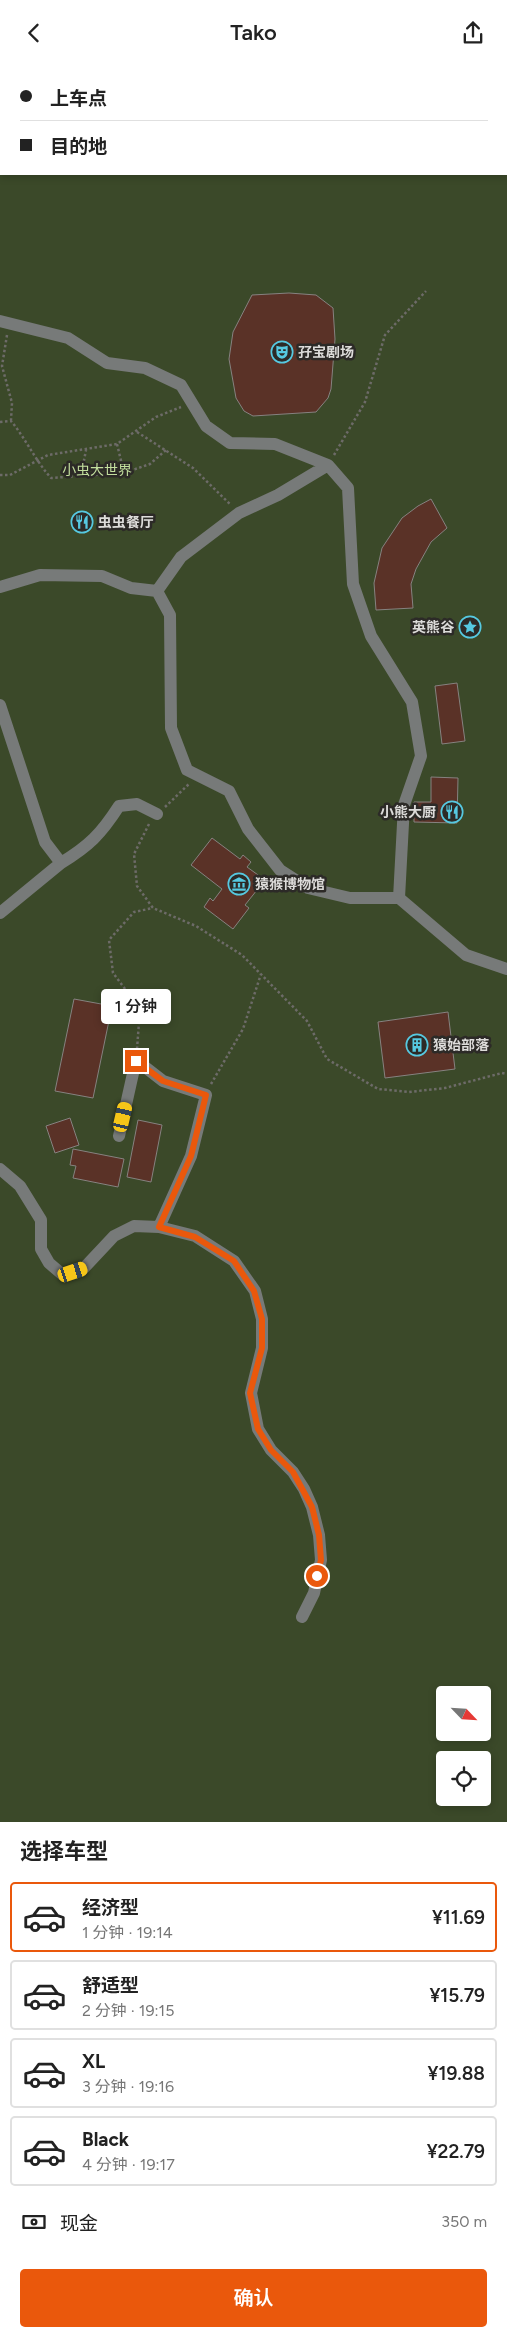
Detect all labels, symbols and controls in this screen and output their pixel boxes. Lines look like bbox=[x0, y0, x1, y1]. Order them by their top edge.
icon: back bbox=[20, 19, 48, 47]
text: Tako bbox=[230, 19, 277, 46]
icon: share bbox=[459, 19, 487, 47]
text: 上车点 bbox=[50, 87, 107, 110]
text: 目的地 bbox=[50, 135, 107, 158]
theatre icon: 孖宝剧场 bbox=[270, 340, 294, 364]
place label: 孖宝剧场 bbox=[298, 344, 354, 361]
park label: 小虫大世界 bbox=[62, 462, 132, 479]
restaurant icon: 虫虫餐厅 bbox=[70, 510, 94, 534]
place label: 虫虫餐厅 bbox=[98, 514, 154, 531]
place icon: 英熊谷 bbox=[458, 615, 482, 639]
place label: 英熊谷 bbox=[412, 619, 455, 636]
restaurant icon: 小熊大厨 bbox=[440, 800, 464, 824]
place label: 小熊大厨 bbox=[380, 804, 436, 821]
museum icon: 猿猴博物馆 bbox=[227, 872, 251, 896]
place label: 猿猴博物馆 bbox=[255, 876, 325, 893]
callout: 1 分钟 bbox=[101, 989, 171, 1023]
text: 1 分钟 bbox=[115, 997, 157, 1016]
building icon: 猿始部落 bbox=[405, 1033, 429, 1057]
place label: 猿始部落 bbox=[433, 1037, 490, 1054]
route end bbox=[125, 1050, 147, 1072]
car bbox=[112, 1101, 133, 1133]
car bbox=[56, 1260, 89, 1284]
route start bbox=[306, 1565, 328, 1587]
north arrow bbox=[436, 1686, 491, 1741]
map controls bbox=[436, 1686, 491, 1806]
button: locate bbox=[436, 1751, 491, 1806]
text: 选择车型 bbox=[20, 1838, 108, 1865]
icon: car bbox=[22, 1895, 67, 1940]
text: 经济型 bbox=[82, 1896, 139, 1919]
text: ¥11.69 bbox=[432, 1906, 485, 1929]
text: 1 分钟 · 19:14 bbox=[82, 1923, 173, 1942]
icon: car bbox=[22, 1973, 67, 2018]
text: 舒适型 bbox=[82, 1974, 139, 1997]
text: ¥15.79 bbox=[429, 1984, 485, 2007]
text: 2 分钟 · 19:15 bbox=[82, 2001, 174, 2020]
text: XL bbox=[82, 2050, 105, 2073]
icon: car bbox=[22, 2051, 67, 2096]
text: ¥19.88 bbox=[428, 2062, 485, 2085]
text: 3 分钟 · 19:16 bbox=[82, 2077, 174, 2096]
text: Black bbox=[82, 2128, 129, 2151]
icon: car bbox=[22, 2129, 67, 2174]
text: ¥22.79 bbox=[427, 2140, 485, 2163]
text: 4 分钟 · 19:17 bbox=[82, 2155, 175, 2174]
icon: cash bbox=[20, 2208, 48, 2236]
text: 现金 bbox=[60, 2212, 98, 2235]
text: 350 m bbox=[441, 2212, 487, 2231]
button: 确认 bbox=[20, 2269, 487, 2327]

